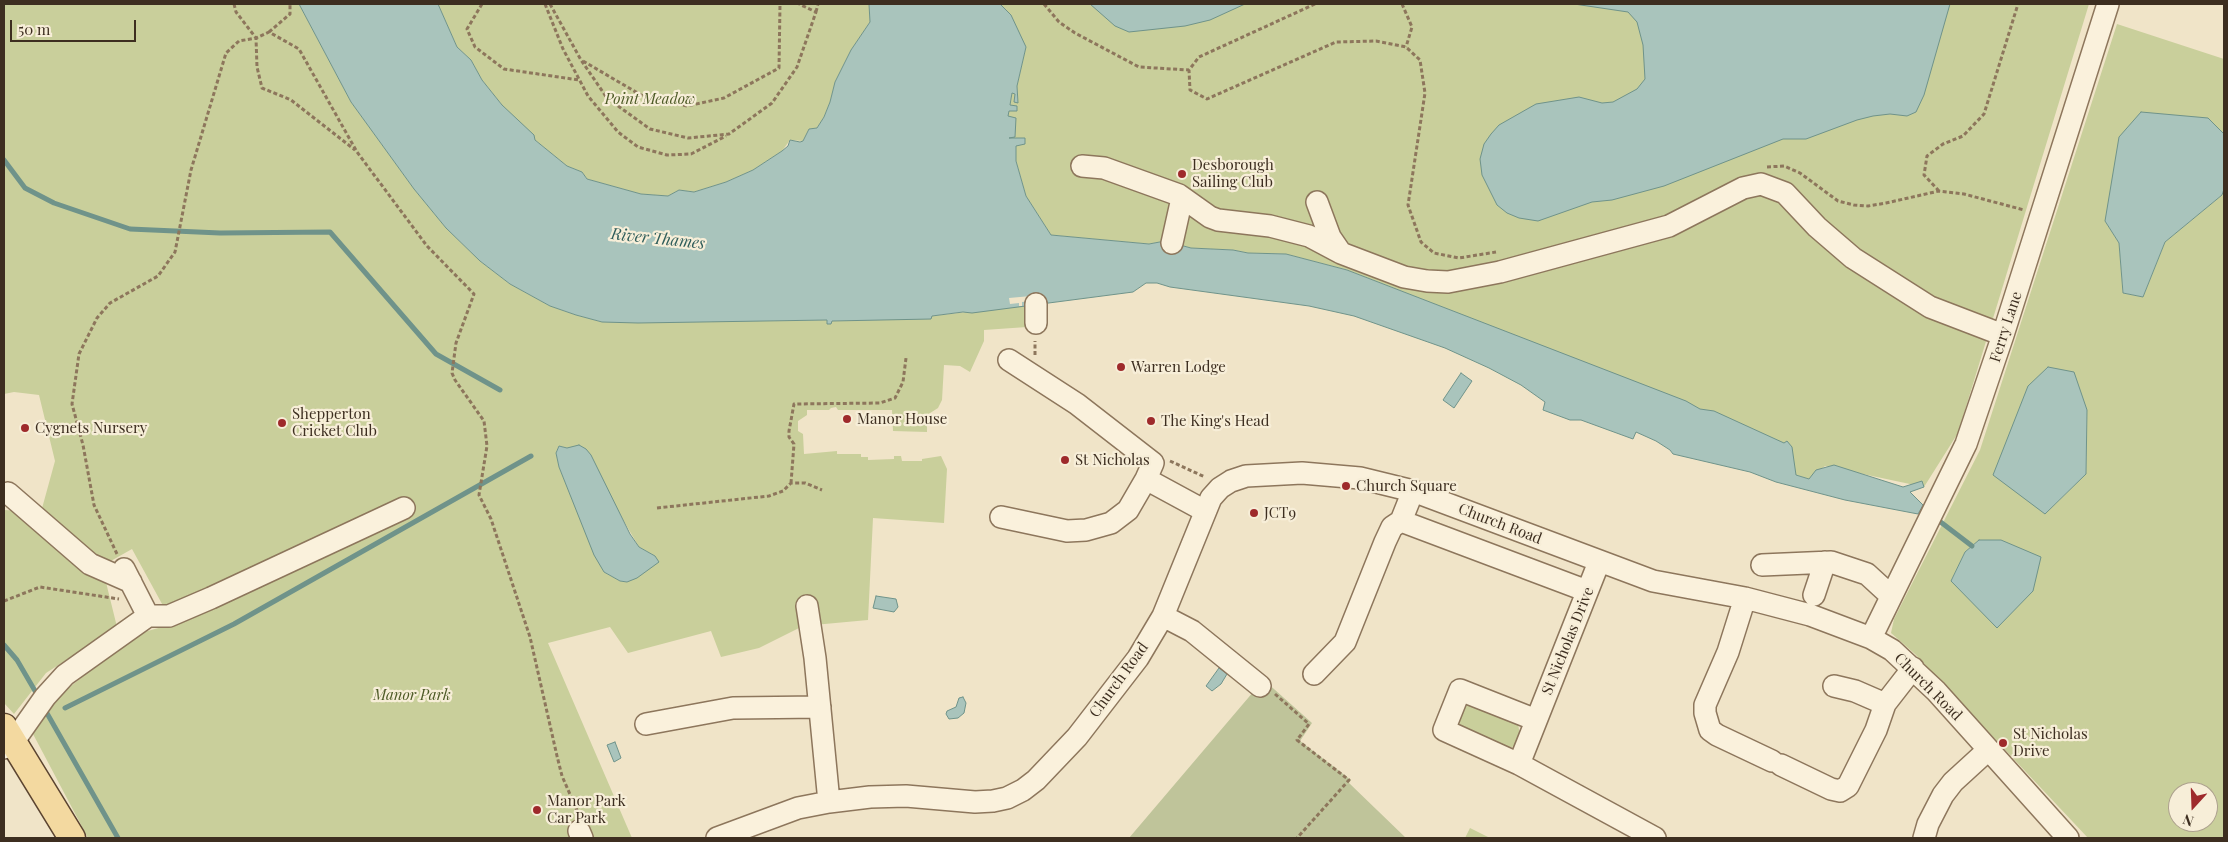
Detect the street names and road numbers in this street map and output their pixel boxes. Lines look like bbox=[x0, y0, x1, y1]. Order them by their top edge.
street label: Ferry Lane bbox=[1986, 289, 2026, 365]
street label: Church Road bbox=[1456, 500, 1544, 548]
street label: St Nicholas Drive bbox=[1538, 584, 1598, 698]
street label: Church Road bbox=[1086, 639, 1152, 721]
street label: Church Road bbox=[1890, 649, 1966, 725]

